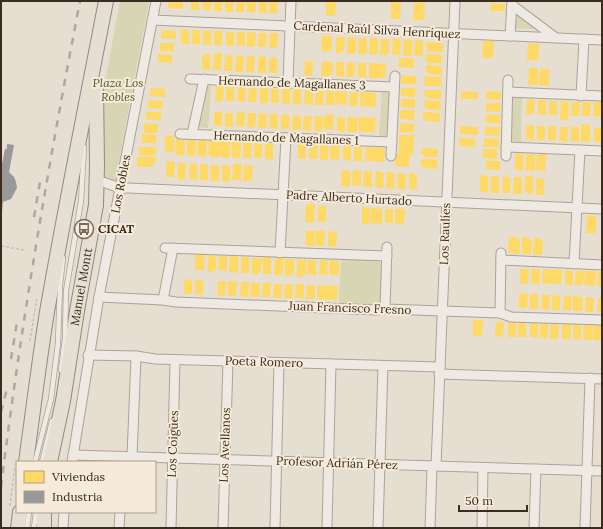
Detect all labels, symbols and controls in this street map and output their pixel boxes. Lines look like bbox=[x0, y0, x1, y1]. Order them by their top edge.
street label: Cardenal Raúl Silva Henríquez bbox=[293, 18, 461, 41]
street label: Hernando de Magallanes 3 bbox=[218, 72, 366, 93]
park label: Plaza Los Robles bbox=[93, 75, 143, 104]
street label: Hernando de Magallanes 1 bbox=[213, 127, 359, 148]
street label: Los Robles bbox=[107, 153, 134, 215]
street label: Padre Alberto Hurtado bbox=[286, 187, 412, 208]
street label: Los Raulíes bbox=[436, 202, 453, 265]
bus stop icon: CICAT bbox=[73, 218, 95, 240]
place label: CICAT bbox=[98, 221, 134, 236]
street label: Manuel Montt bbox=[67, 246, 95, 327]
street label: Juan Francisco Fresno bbox=[287, 298, 412, 317]
street label: Poeta Romero bbox=[225, 353, 303, 370]
street label: Los Avellanos bbox=[216, 407, 233, 483]
street label: Los Coigües bbox=[164, 410, 181, 478]
street label: Profesor Adrián Pérez bbox=[276, 453, 398, 472]
legend bbox=[16, 461, 156, 513]
text: Viviendas bbox=[51, 469, 106, 484]
scale bar bbox=[459, 487, 527, 513]
text: Industria bbox=[52, 489, 103, 504]
text: 50 m bbox=[465, 493, 493, 508]

